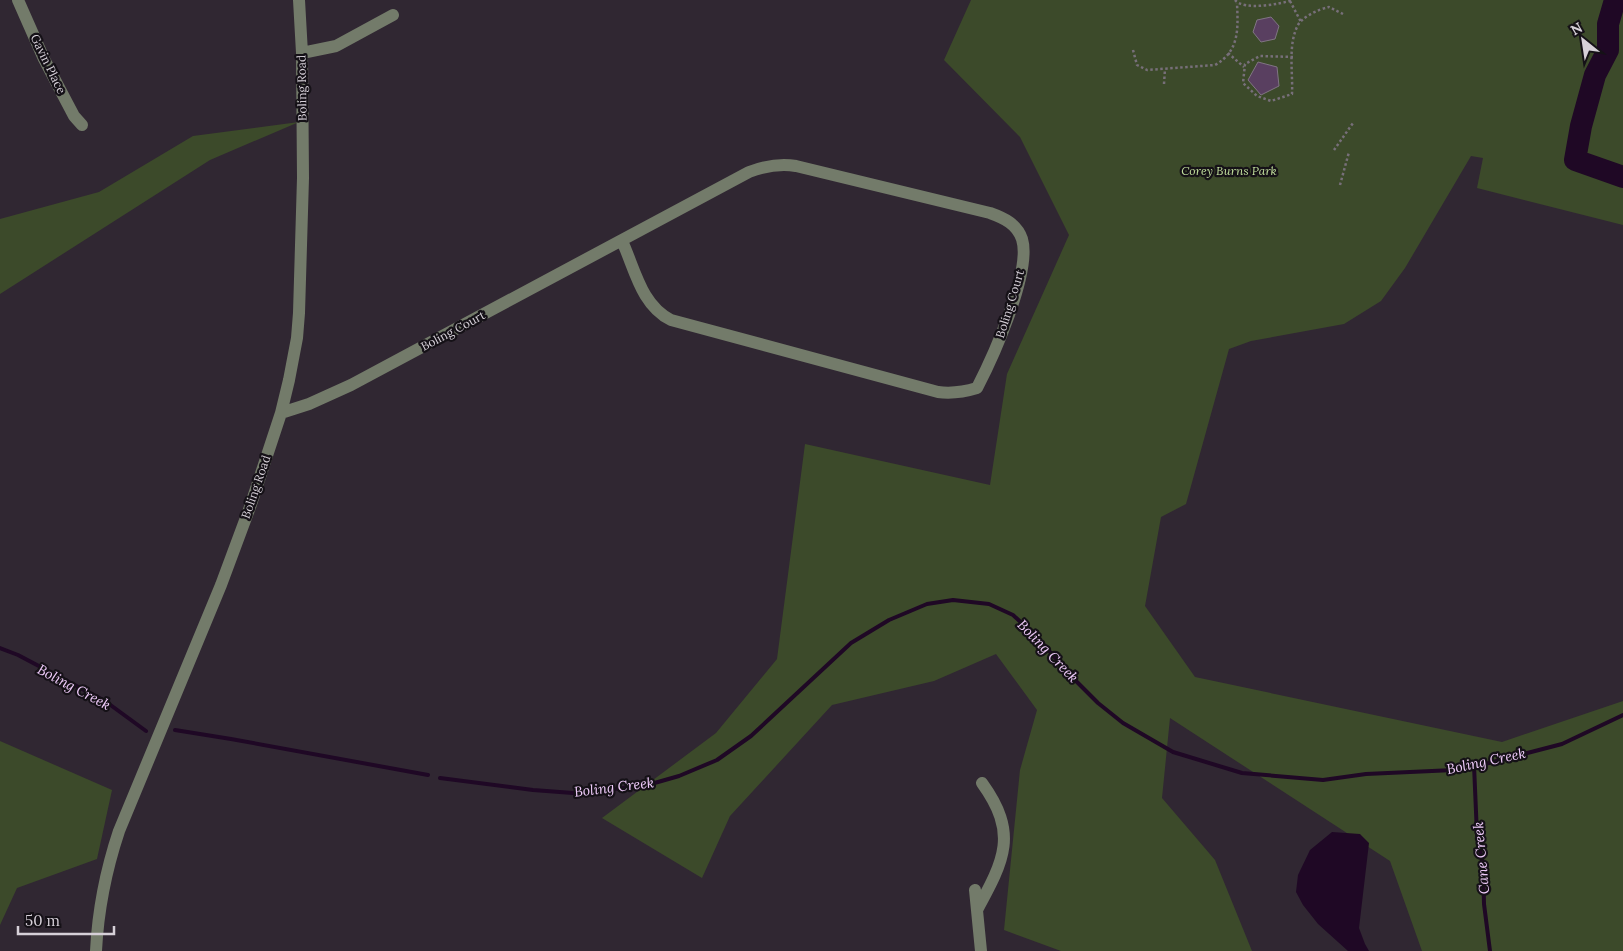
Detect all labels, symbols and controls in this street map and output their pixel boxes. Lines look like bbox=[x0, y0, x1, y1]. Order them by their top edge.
north arrow bbox=[1558, 15, 1608, 65]
text: N bbox=[1567, 18, 1586, 39]
street label: Gavin Place bbox=[28, 31, 70, 97]
street label: Boling Road bbox=[293, 55, 310, 121]
park label: Corey Burns Park bbox=[1181, 163, 1277, 178]
street label: Boling Court bbox=[992, 268, 1027, 340]
street label: Boling Court bbox=[418, 307, 488, 354]
street label: Boling Road bbox=[238, 453, 273, 521]
water label: Boling Creek bbox=[1014, 616, 1082, 686]
water label: Boling Creek bbox=[34, 660, 114, 714]
water label: Boling Creek bbox=[1445, 744, 1527, 778]
water label: Boling Creek bbox=[573, 773, 655, 801]
water label: Cane Creek bbox=[1469, 821, 1493, 895]
scale bar bbox=[18, 904, 114, 936]
text: 50 m bbox=[25, 911, 60, 930]

